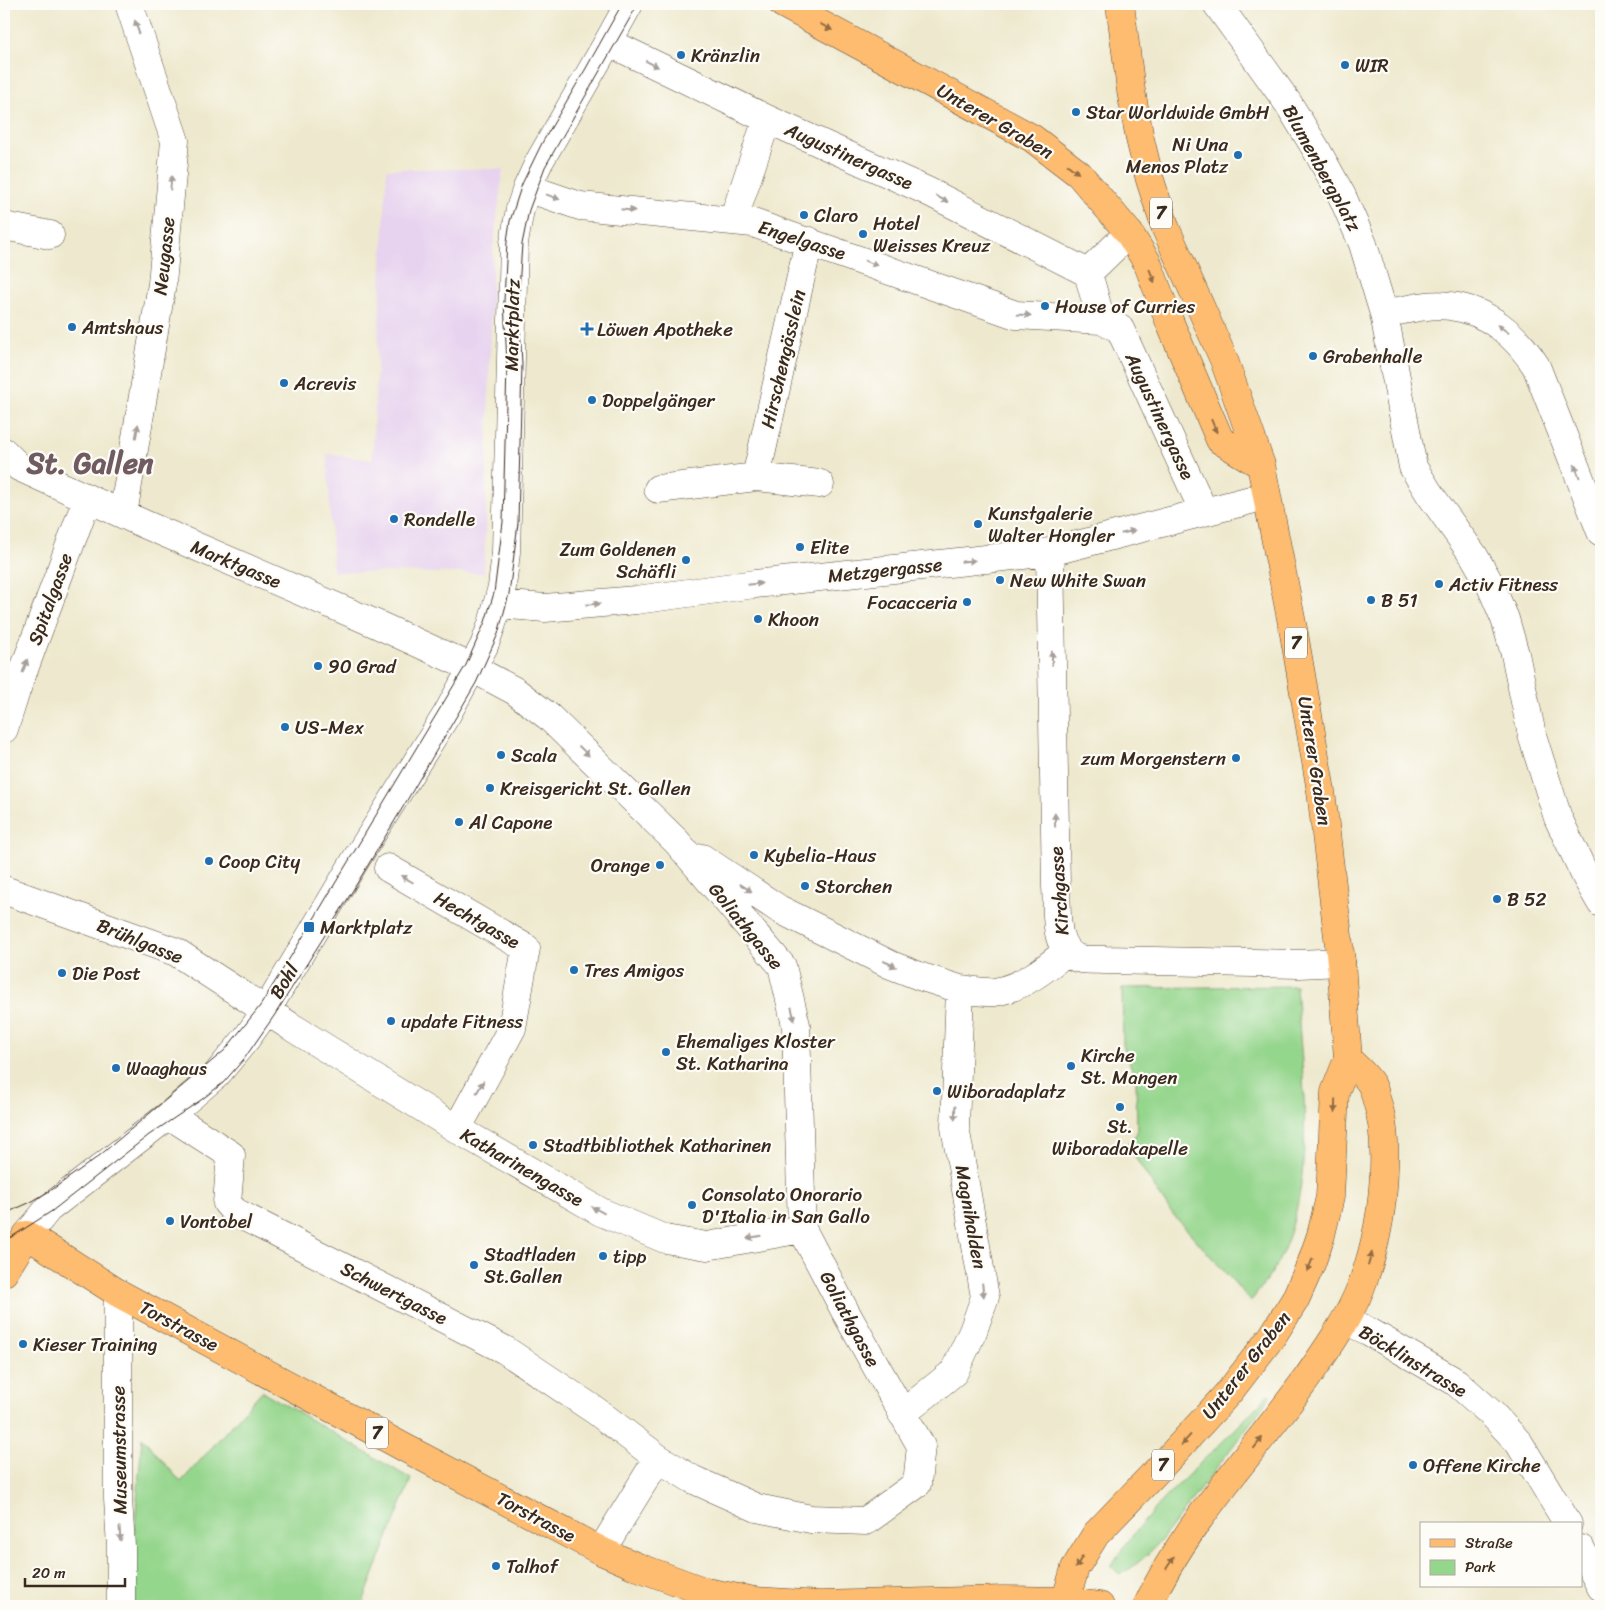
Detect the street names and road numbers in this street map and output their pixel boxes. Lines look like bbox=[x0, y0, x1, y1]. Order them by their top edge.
street label: Unterer Graben bbox=[930, 74, 1060, 168]
street label: Blumenbergplatz bbox=[1273, 98, 1371, 238]
street label: Augustinergasse bbox=[779, 113, 919, 199]
road number: 7 bbox=[1150, 198, 1172, 228]
street label: Engelgasse bbox=[754, 210, 850, 270]
street label: Neugasse bbox=[143, 215, 185, 297]
street label: Marktplatz bbox=[495, 278, 529, 371]
street label: Hirschengässlein bbox=[751, 286, 815, 432]
street label: Augustinergasse bbox=[1116, 346, 1204, 485]
street label: Marktgasse bbox=[186, 530, 286, 598]
street label: Spitalgasse bbox=[18, 548, 82, 650]
street label: Metzgergasse bbox=[826, 548, 944, 592]
road number: 7 bbox=[1285, 628, 1307, 658]
street label: Unterer Graben bbox=[1288, 694, 1342, 828]
street label: Kirchgasse bbox=[1039, 846, 1079, 936]
street label: Goliathgasse bbox=[700, 875, 792, 978]
street label: Hechtgasse bbox=[428, 882, 526, 958]
street label: Brühlgasse bbox=[92, 909, 188, 973]
street label: Bohl bbox=[260, 956, 308, 1005]
street label: Katharinengasse bbox=[454, 1118, 590, 1216]
street label: Magnihalden bbox=[946, 1162, 996, 1272]
street label: Schwertgasse bbox=[335, 1252, 453, 1334]
street label: Goliathgasse bbox=[811, 1265, 889, 1373]
street label: Torstrasse bbox=[133, 1291, 225, 1361]
street label: Unterer Graben bbox=[1193, 1303, 1299, 1427]
street label: Böcklinstrasse bbox=[1352, 1316, 1474, 1406]
street label: Museumstrasse bbox=[101, 1385, 137, 1515]
road number: 7 bbox=[366, 1418, 388, 1449]
road number: 7 bbox=[1152, 1450, 1174, 1480]
street label: Torstrasse bbox=[490, 1482, 582, 1552]

